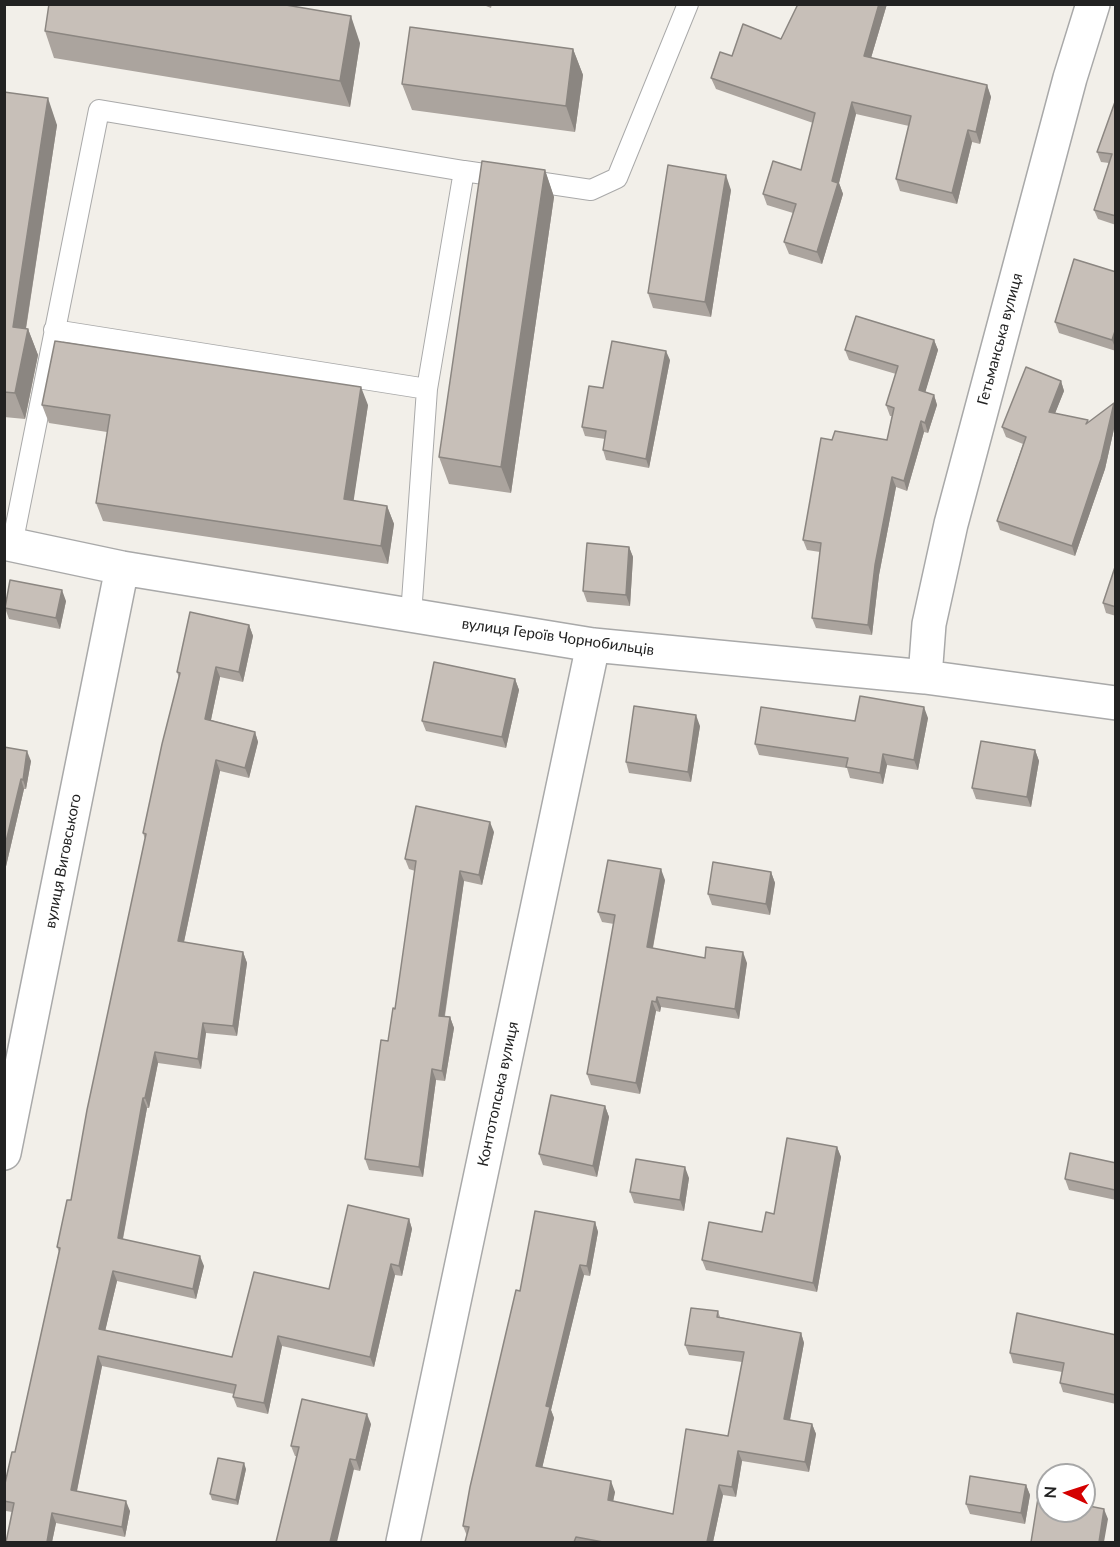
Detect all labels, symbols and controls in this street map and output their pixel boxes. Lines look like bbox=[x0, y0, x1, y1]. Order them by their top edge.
street label: Гетьманська вулиця bbox=[974, 271, 1026, 407]
street label: вулиця Героїв Чорнобильців bbox=[461, 615, 655, 659]
street label: вулиця Виговського bbox=[41, 792, 85, 930]
street label: Контотопська вулиця bbox=[474, 1020, 522, 1168]
north arrow bbox=[1036, 1463, 1096, 1523]
text: N bbox=[1040, 1485, 1059, 1499]

